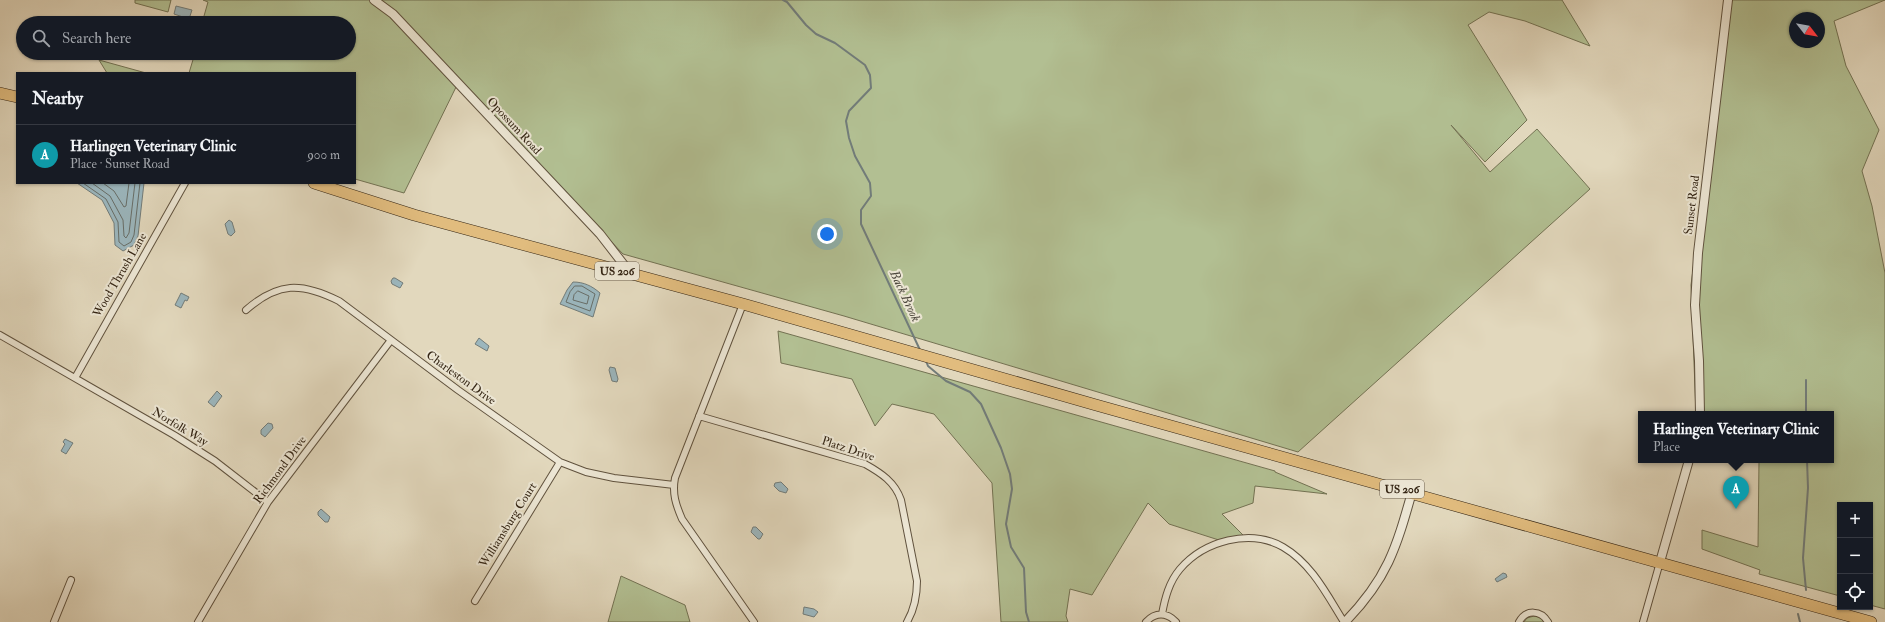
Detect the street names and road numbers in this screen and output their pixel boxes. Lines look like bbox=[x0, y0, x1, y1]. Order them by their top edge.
street label: Opossum Road bbox=[484, 94, 544, 158]
street label: Sunset Road bbox=[1681, 174, 1703, 236]
street label: Wood Thrush Lane bbox=[89, 230, 150, 321]
road number: US 206 bbox=[595, 262, 639, 280]
street label: Charleston Drive bbox=[423, 348, 499, 408]
street label: Norfolk Way bbox=[149, 404, 211, 450]
street label: Richmond Drive bbox=[250, 433, 310, 507]
street label: Platz Drive bbox=[820, 433, 876, 465]
street label: Williamsburg Court bbox=[475, 480, 540, 571]
road number: US 206 bbox=[1380, 480, 1424, 498]

